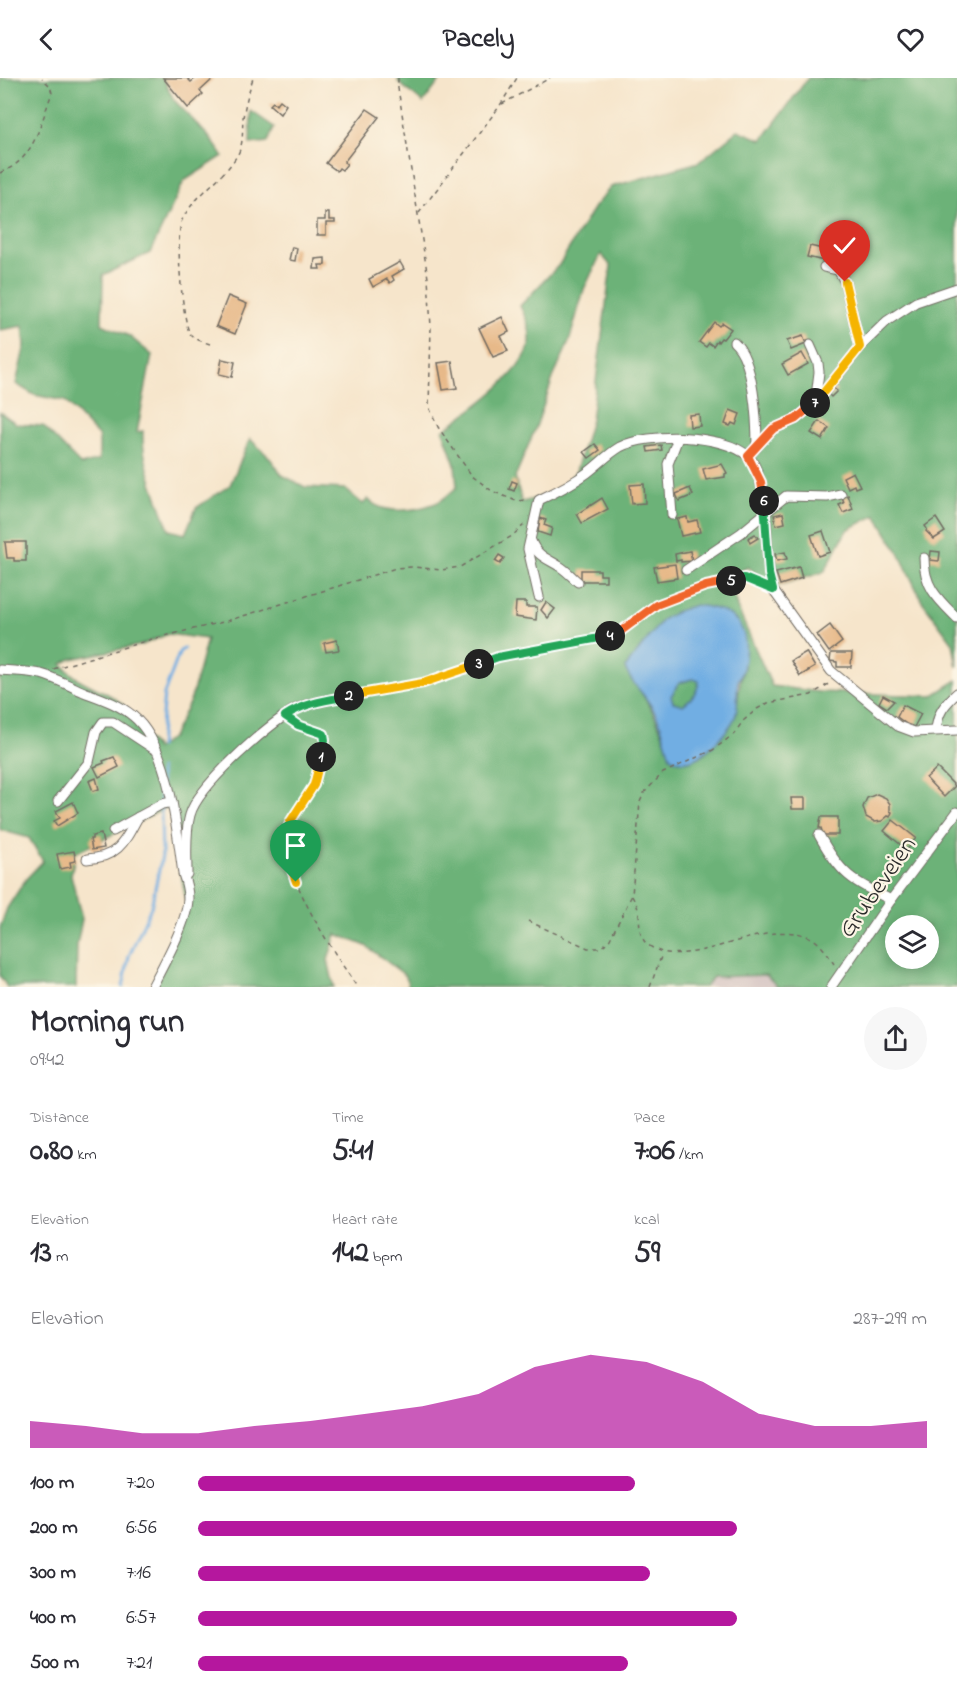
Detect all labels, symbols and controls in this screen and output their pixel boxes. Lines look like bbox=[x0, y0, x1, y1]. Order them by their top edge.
text: Pacely bbox=[442, 20, 515, 59]
icon: back bbox=[30, 23, 63, 56]
icon: heart bbox=[894, 23, 927, 56]
pin bbox=[819, 220, 870, 282]
icon: check bbox=[828, 229, 861, 262]
pin: 7 bbox=[800, 388, 830, 418]
text: 7 bbox=[812, 391, 818, 415]
pin: 6 bbox=[749, 486, 779, 516]
text: 6 bbox=[760, 489, 768, 513]
pin: 5 bbox=[716, 566, 746, 596]
text: 5 bbox=[726, 569, 736, 593]
pin: 4 bbox=[595, 621, 625, 651]
text: 4 bbox=[607, 624, 613, 648]
pin: 3 bbox=[464, 649, 494, 679]
text: 3 bbox=[476, 652, 482, 676]
pin: 2 bbox=[334, 681, 364, 711]
text: 2 bbox=[345, 684, 353, 708]
pin: 1 bbox=[306, 742, 336, 772]
text: 1 bbox=[318, 745, 324, 769]
pin bbox=[270, 820, 321, 882]
icon: arrive bbox=[279, 829, 312, 862]
street label: Grubeveien bbox=[830, 829, 927, 946]
map controls bbox=[885, 915, 939, 969]
button: layers bbox=[885, 915, 939, 969]
text: Morning run bbox=[30, 999, 184, 1047]
button: share bbox=[864, 1007, 927, 1070]
text: 09:42 bbox=[30, 1046, 65, 1075]
text: Distance bbox=[30, 1106, 89, 1130]
text: Time bbox=[332, 1106, 364, 1130]
text: Pace bbox=[634, 1106, 665, 1130]
text: 0.80 bbox=[30, 1130, 73, 1174]
text: 5:41 bbox=[332, 1130, 374, 1174]
text: 7:06 bbox=[634, 1130, 675, 1174]
text: km bbox=[73, 1143, 97, 1167]
text: /km bbox=[675, 1143, 703, 1167]
text: Elevation bbox=[30, 1208, 89, 1232]
text: Heart rate bbox=[332, 1208, 398, 1232]
text: kcal bbox=[634, 1208, 659, 1232]
text: 13 bbox=[30, 1232, 52, 1276]
text: 142 bbox=[332, 1232, 369, 1276]
text: 59 bbox=[634, 1232, 660, 1276]
text: m bbox=[52, 1245, 68, 1269]
text: bpm bbox=[369, 1245, 402, 1269]
text: Elevation bbox=[30, 1305, 104, 1334]
text: 287–299 m bbox=[853, 1305, 927, 1334]
text: 100 m bbox=[30, 1469, 74, 1498]
text: 7:20 bbox=[126, 1469, 155, 1498]
text: 200 m bbox=[30, 1514, 78, 1543]
text: 6:56 bbox=[126, 1514, 157, 1543]
text: 300 m bbox=[30, 1559, 76, 1588]
text: 7:16 bbox=[126, 1559, 151, 1588]
text: 400 m bbox=[30, 1604, 76, 1633]
text: 6:57 bbox=[126, 1604, 156, 1633]
text: 500 m bbox=[30, 1649, 79, 1678]
text: 7:21 bbox=[126, 1649, 152, 1678]

